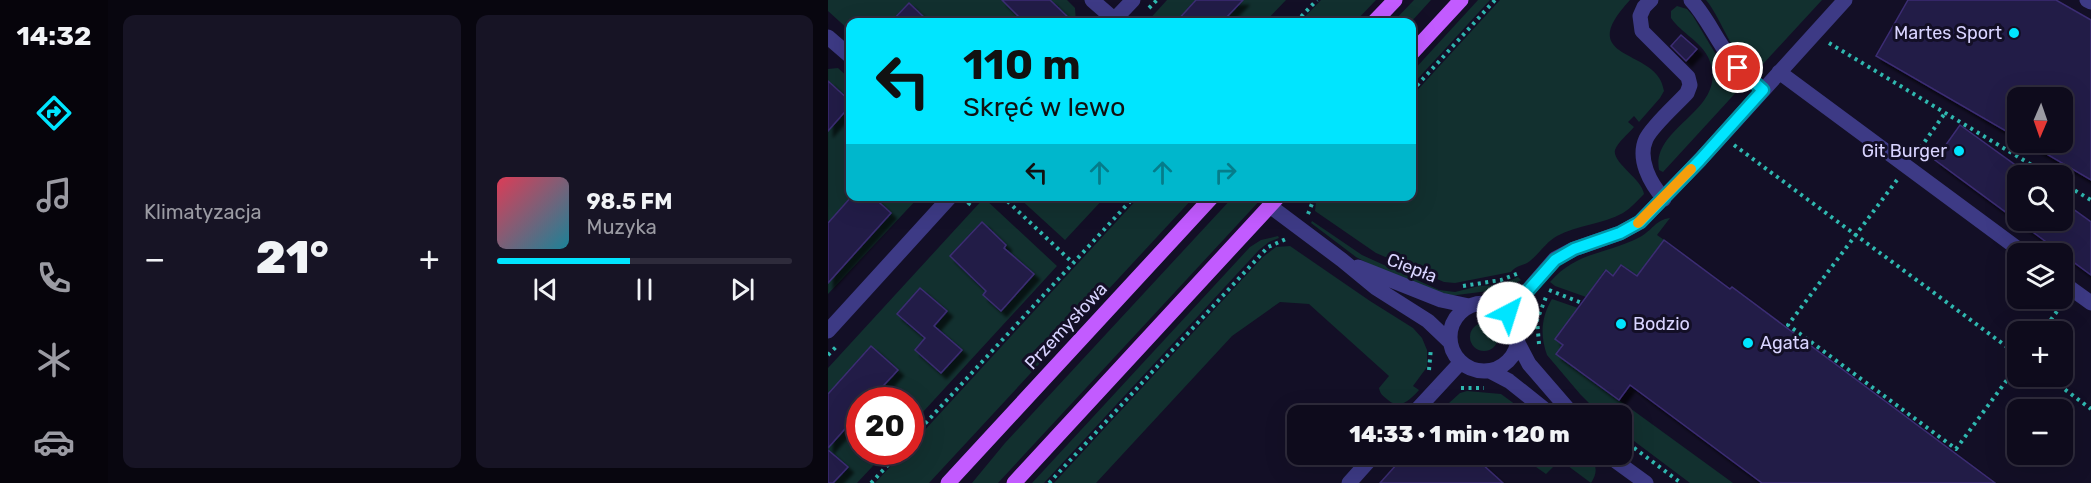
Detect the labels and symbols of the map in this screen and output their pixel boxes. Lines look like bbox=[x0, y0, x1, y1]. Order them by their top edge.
place label: Martes Sport bbox=[1894, 22, 2002, 44]
marker: Martes Sport bbox=[2007, 26, 2021, 40]
pin bbox=[1712, 42, 1763, 93]
north arrow bbox=[2007, 87, 2073, 153]
place label: Git Burger bbox=[1862, 140, 1947, 162]
marker: Git Burger bbox=[1952, 144, 1966, 158]
street label: Ciepła bbox=[1384, 248, 1440, 288]
street label: Przemysłowa bbox=[1020, 278, 1112, 374]
position arrow bbox=[1476, 281, 1540, 345]
place label: Bodzio bbox=[1633, 313, 1690, 335]
marker: Bodzio bbox=[1614, 317, 1628, 331]
place label: Agata bbox=[1760, 332, 1810, 354]
marker: Agata bbox=[1741, 336, 1755, 350]
speed limit sign: 20 bbox=[846, 387, 924, 465]

